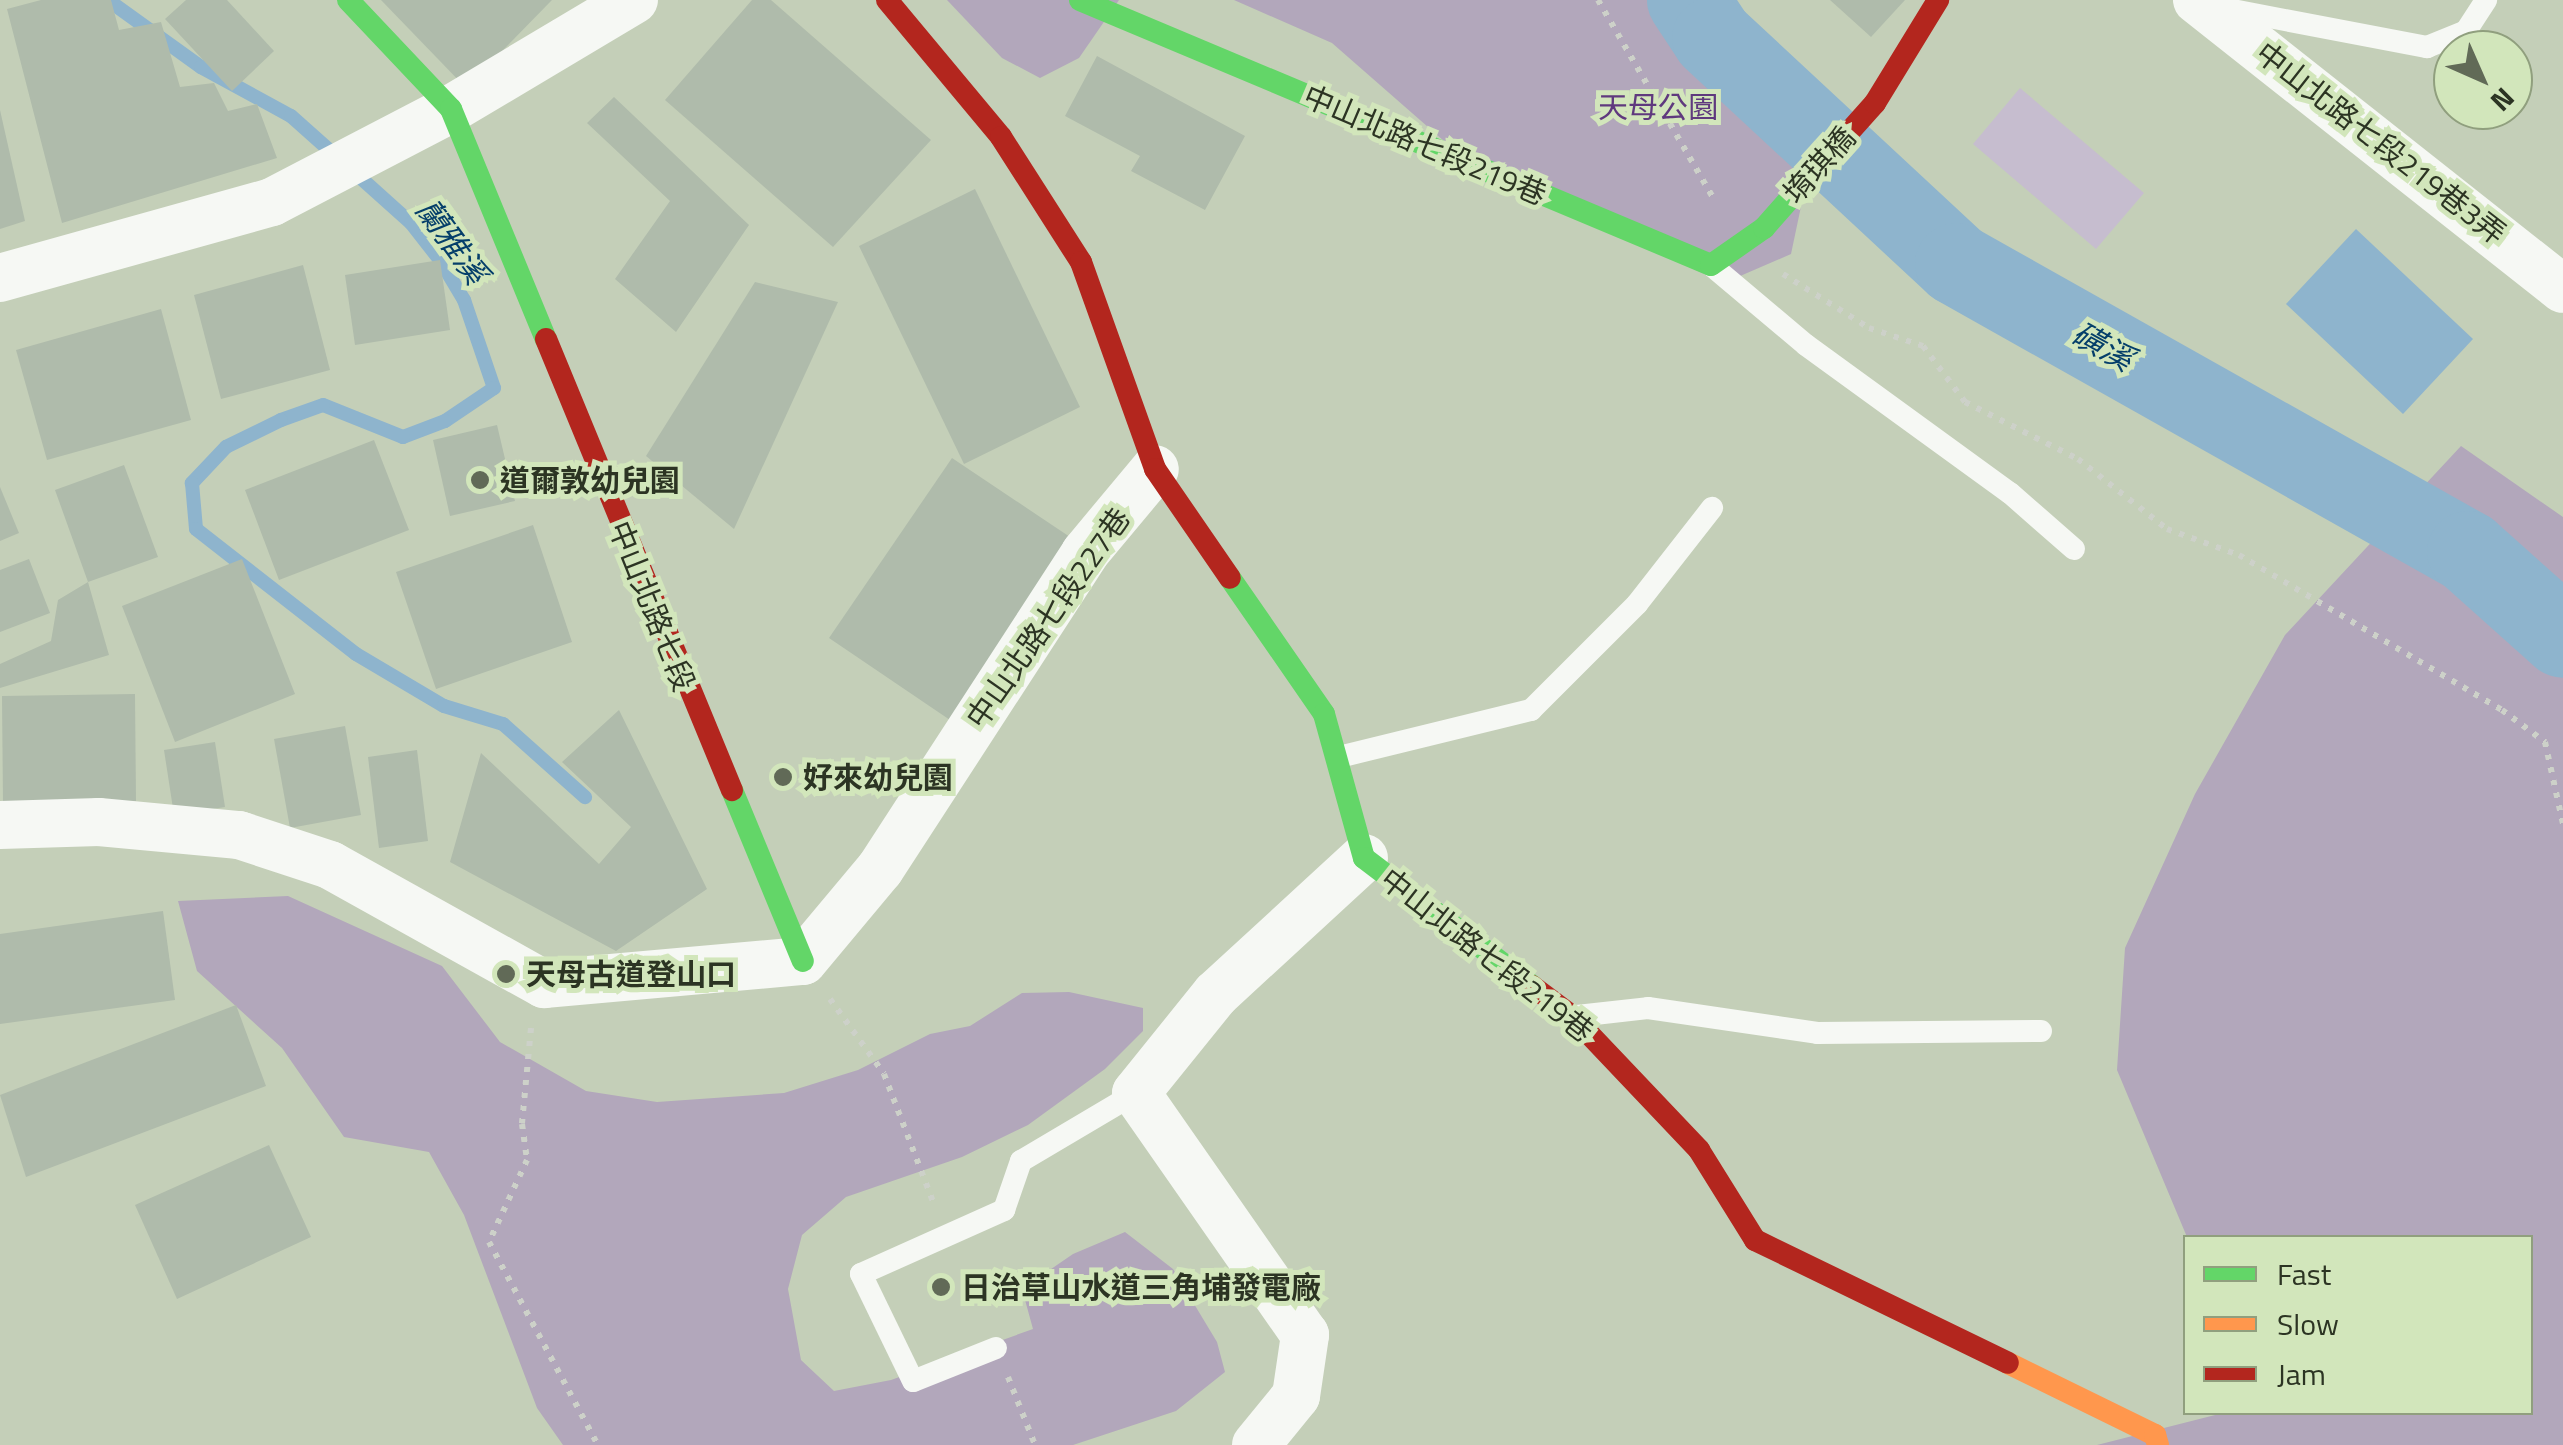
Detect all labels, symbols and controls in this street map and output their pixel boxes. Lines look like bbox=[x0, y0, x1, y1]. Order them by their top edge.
north arrow bbox=[2433, 30, 2533, 130]
street label: 中山北路七段219巷3弄 bbox=[2249, 34, 2513, 252]
street label: 中山北路七段219巷 bbox=[1298, 78, 1552, 212]
text: N bbox=[2481, 78, 2525, 122]
park label: 天母公園 bbox=[1598, 89, 1718, 125]
street label: 堉琪橋 bbox=[1776, 120, 1862, 210]
water label: 蘭雅溪 bbox=[408, 191, 496, 291]
water label: 磺溪 bbox=[2066, 314, 2140, 378]
place label: 道爾敦幼兒園 bbox=[500, 462, 680, 498]
marker: 道爾敦幼兒園 bbox=[469, 469, 491, 491]
street label: 中山北路七段227巷 bbox=[959, 501, 1137, 735]
street label: 中山北路七段 bbox=[602, 516, 702, 696]
place label: 好來幼兒園 bbox=[803, 759, 953, 795]
marker: 好來幼兒園 bbox=[772, 766, 794, 788]
street label: 中山北路七段219巷 bbox=[1373, 861, 1601, 1049]
place label: 天母古道登山口 bbox=[526, 956, 736, 992]
marker: 天母古道登山口 bbox=[495, 963, 517, 985]
legend bbox=[2183, 1235, 2533, 1415]
text: Fast bbox=[2277, 1251, 2331, 1297]
place label: 日治草山水道三角埔發電廠 bbox=[961, 1269, 1321, 1305]
marker: 日治草山水道三角埔發電廠 bbox=[930, 1276, 952, 1298]
text: Slow bbox=[2277, 1301, 2339, 1347]
text: Jam bbox=[2277, 1351, 2326, 1397]

